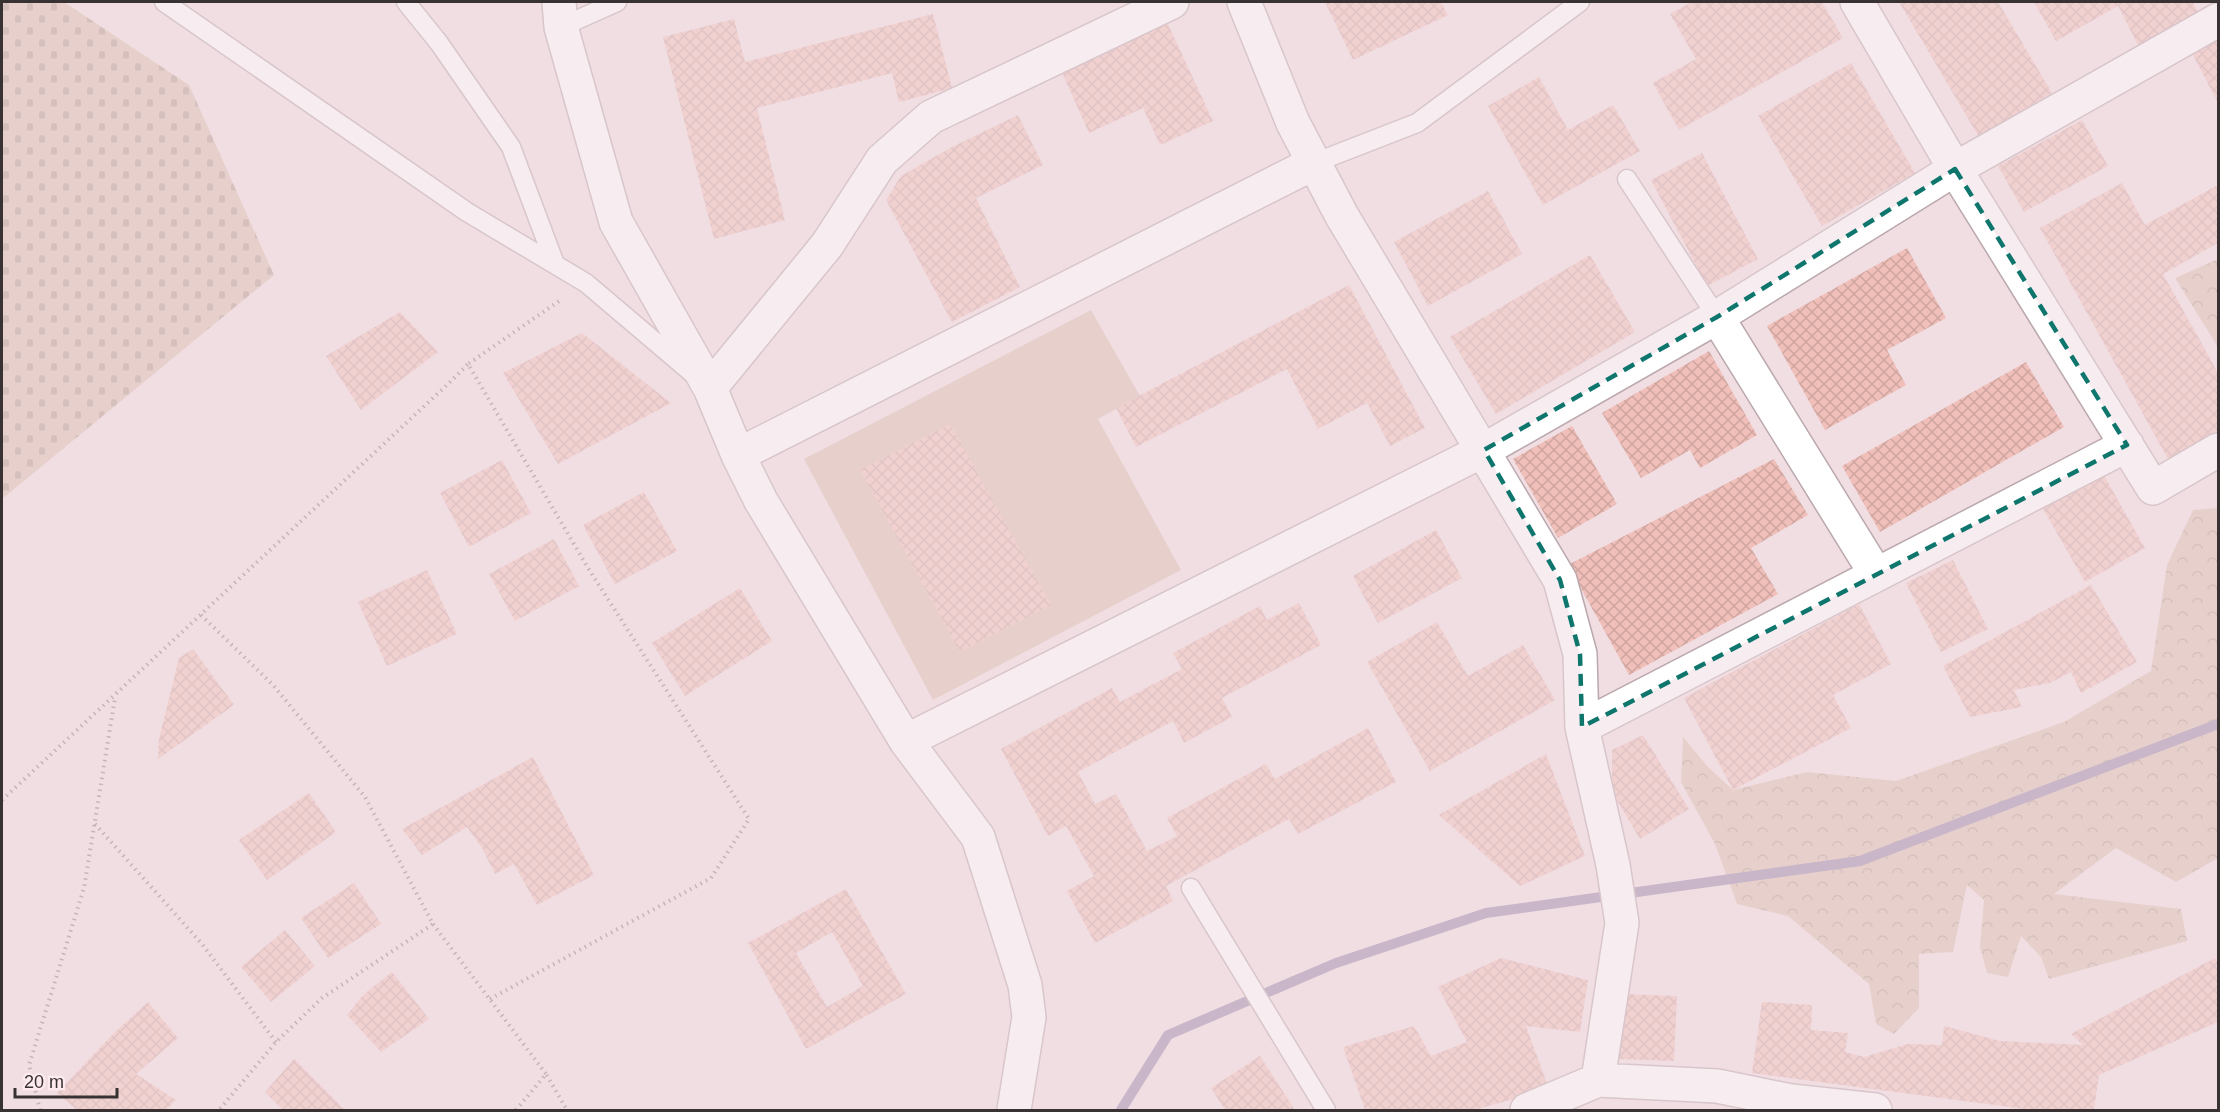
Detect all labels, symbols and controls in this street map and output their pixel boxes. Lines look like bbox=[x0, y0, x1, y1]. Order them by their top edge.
scale bar bbox=[15, 1061, 117, 1099]
text: 20 m bbox=[24, 1072, 64, 1092]

